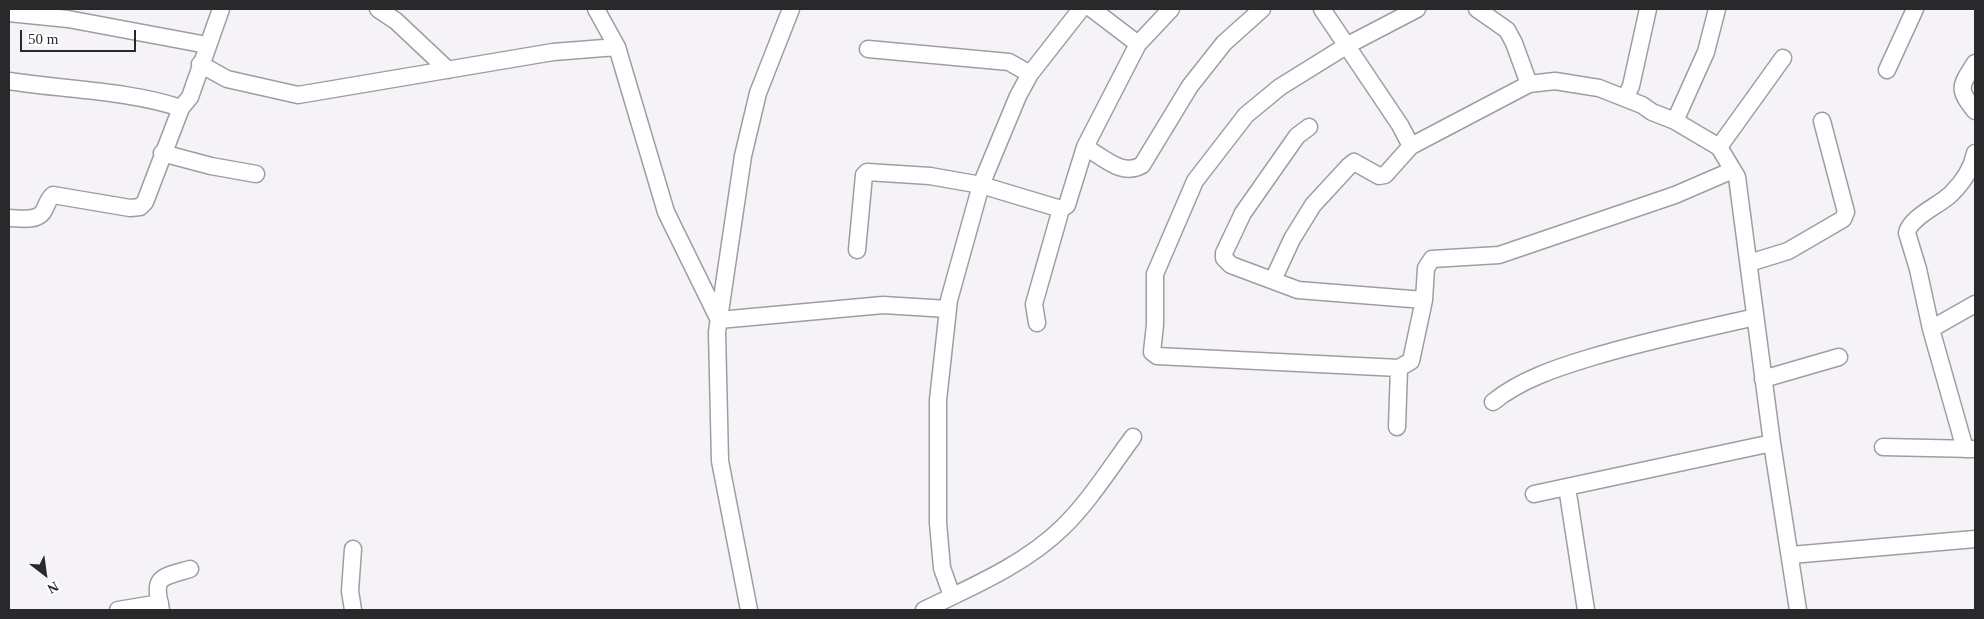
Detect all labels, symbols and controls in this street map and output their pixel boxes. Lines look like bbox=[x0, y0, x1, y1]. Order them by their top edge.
scale bar bbox=[22, 20, 139, 52]
text: 50 m bbox=[28, 31, 58, 47]
north arrow bbox=[20, 549, 70, 599]
text: N bbox=[45, 578, 61, 596]

